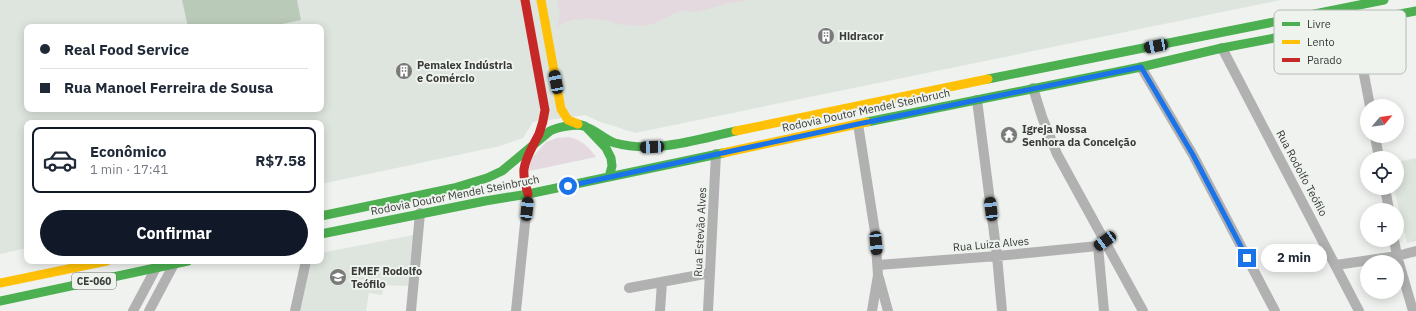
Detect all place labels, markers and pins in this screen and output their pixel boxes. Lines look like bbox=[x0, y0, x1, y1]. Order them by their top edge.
building icon: Hidracor bbox=[816, 26, 836, 46]
place label: Hidracor bbox=[839, 29, 884, 43]
place label: Pemalex Indústria e Comércio bbox=[417, 58, 512, 85]
building icon: Pemalex Indústria e Comércio bbox=[394, 61, 414, 81]
place label: Igreja Nossa Senhora da Conceição bbox=[1022, 122, 1136, 149]
temple icon: Igreja Nossa Senhora da Conceição bbox=[999, 125, 1019, 145]
place label: EMEF Rodolfo Teófilo bbox=[351, 264, 422, 291]
school or university icon: EMEF Rodolfo Teófilo bbox=[328, 267, 348, 287]

